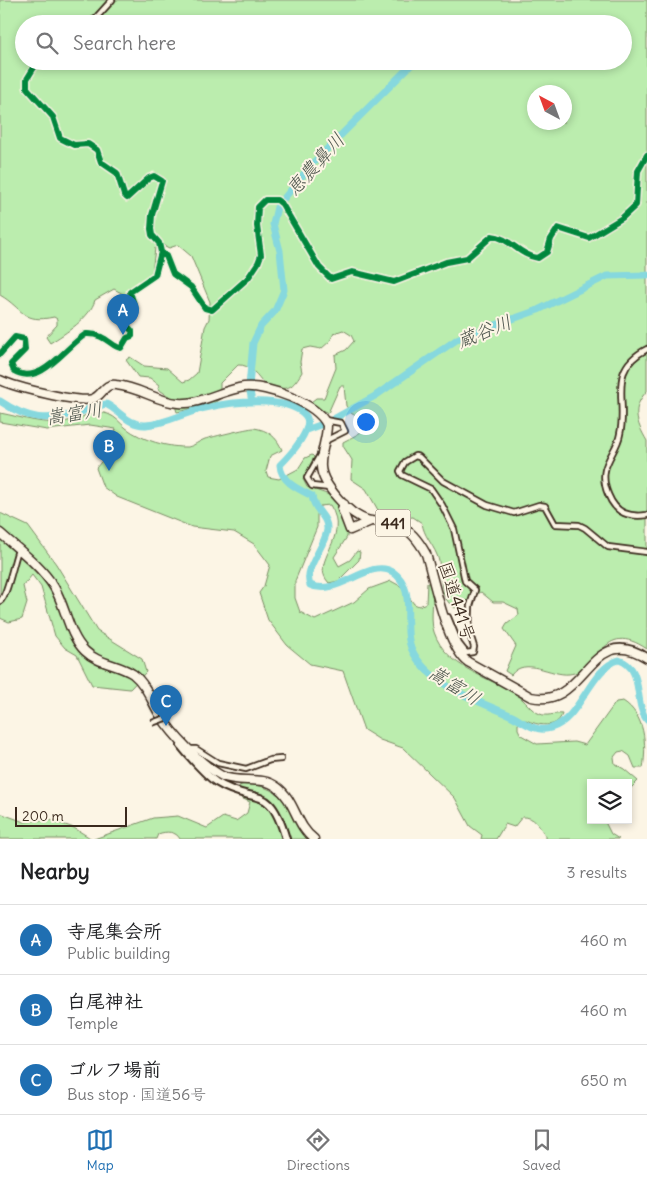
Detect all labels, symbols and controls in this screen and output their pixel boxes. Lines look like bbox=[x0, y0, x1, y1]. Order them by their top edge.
search box bbox=[15, 15, 632, 70]
icon: search bbox=[33, 29, 61, 57]
text: Search here bbox=[73, 31, 176, 55]
north arrow bbox=[527, 85, 572, 130]
water label: 恵農鼻川 bbox=[281, 128, 349, 200]
pin: A bbox=[107, 294, 139, 335]
water label: 蔵谷川 bbox=[453, 309, 515, 353]
water label: 嵩富川 bbox=[44, 397, 104, 429]
your location bbox=[353, 409, 379, 435]
pin: B bbox=[93, 430, 125, 471]
road number: 441 bbox=[376, 509, 410, 536]
street label: 国道441号 bbox=[433, 559, 481, 643]
water label: 嵩富川 bbox=[424, 660, 486, 710]
pin: C bbox=[150, 685, 182, 726]
map controls bbox=[587, 779, 632, 824]
button: layers bbox=[587, 779, 632, 824]
scale bar bbox=[15, 804, 128, 827]
text: 200 m bbox=[22, 807, 64, 825]
text: Nearby bbox=[20, 858, 90, 885]
text: 3 results bbox=[567, 862, 627, 882]
text: 寺尾集会所 bbox=[67, 919, 162, 943]
text: A bbox=[31, 930, 41, 950]
text: 460 m bbox=[580, 930, 627, 950]
text: Public building bbox=[67, 943, 170, 963]
text: 白尾神社 bbox=[67, 989, 143, 1013]
text: B bbox=[31, 1000, 41, 1020]
text: 460 m bbox=[580, 1000, 627, 1020]
text: Temple bbox=[67, 1013, 118, 1033]
text: ゴルフ場前 bbox=[67, 1057, 161, 1081]
text: C bbox=[31, 1070, 41, 1090]
text: 650 m bbox=[580, 1070, 627, 1090]
text: Bus stop · 国道56号 bbox=[67, 1084, 206, 1104]
tab: Map bbox=[86, 1126, 114, 1174]
tab: Directions bbox=[287, 1126, 350, 1174]
tab: Saved bbox=[522, 1126, 561, 1174]

